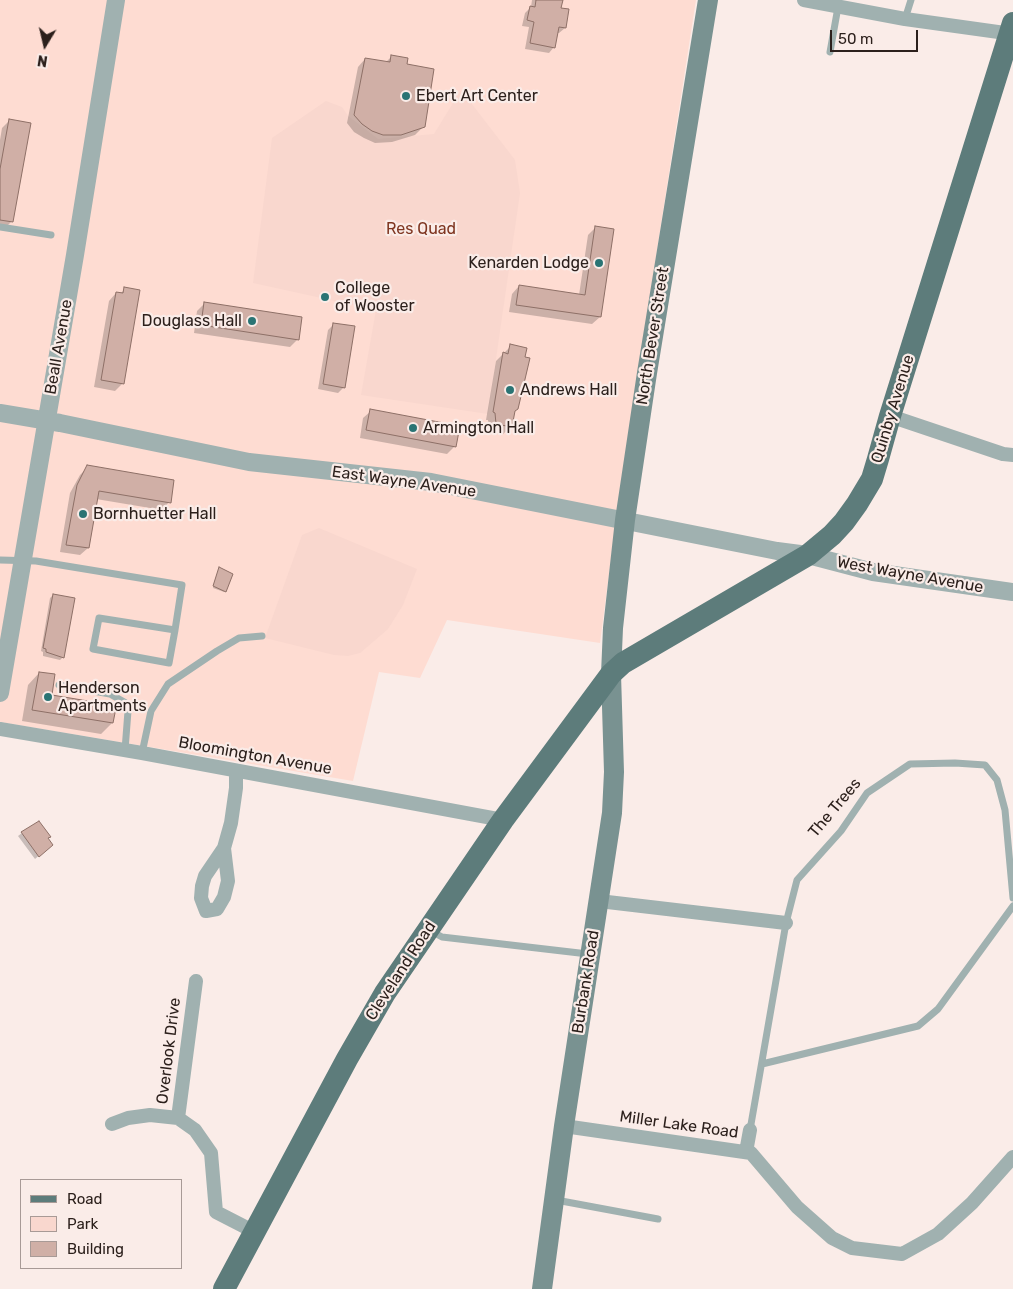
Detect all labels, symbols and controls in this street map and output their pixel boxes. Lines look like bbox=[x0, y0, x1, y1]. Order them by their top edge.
north arrow bbox=[20, 20, 70, 70]
scale bar bbox=[833, 20, 920, 52]
text: 50 m bbox=[838, 30, 873, 48]
text: N bbox=[36, 51, 49, 69]
place label: Ebert Art Center bbox=[416, 86, 538, 106]
marker: Ebert Art Center bbox=[400, 90, 412, 102]
park label: Res Quad bbox=[386, 219, 456, 239]
place label: Kenarden Lodge bbox=[468, 253, 589, 273]
marker: Kenarden Lodge bbox=[593, 257, 605, 269]
street label: North Bever Street bbox=[633, 266, 673, 406]
place label: College of Wooster bbox=[335, 278, 414, 316]
marker: College of Wooster bbox=[319, 291, 331, 303]
street label: Beall Avenue bbox=[41, 298, 77, 396]
place label: Douglass Hall bbox=[142, 311, 242, 331]
marker: Douglass Hall bbox=[246, 315, 258, 327]
street label: Quinby Avenue bbox=[867, 353, 919, 465]
place label: Andrews Hall bbox=[520, 380, 617, 400]
marker: Andrews Hall bbox=[504, 384, 516, 396]
place label: Armington Hall bbox=[423, 418, 534, 438]
marker: Armington Hall bbox=[407, 422, 419, 434]
street label: East Wayne Avenue bbox=[331, 462, 477, 502]
place label: Bornhuetter Hall bbox=[93, 504, 216, 524]
marker: Bornhuetter Hall bbox=[77, 508, 89, 520]
street label: West Wayne Avenue bbox=[835, 553, 985, 597]
place label: Henderson Apartments bbox=[58, 678, 147, 716]
marker: Henderson Apartments bbox=[42, 691, 54, 703]
street label: Bloomington Avenue bbox=[177, 733, 333, 779]
street label: The Trees bbox=[805, 774, 865, 842]
street label: Cleveland Road bbox=[362, 918, 440, 1024]
street label: Burbank Road bbox=[568, 929, 604, 1035]
street label: Overlook Drive bbox=[153, 997, 185, 1105]
street label: Miller Lake Road bbox=[618, 1107, 740, 1143]
legend bbox=[20, 1179, 182, 1269]
text: Road bbox=[67, 1190, 103, 1208]
text: Park bbox=[67, 1215, 98, 1233]
text: Building bbox=[67, 1240, 124, 1258]

